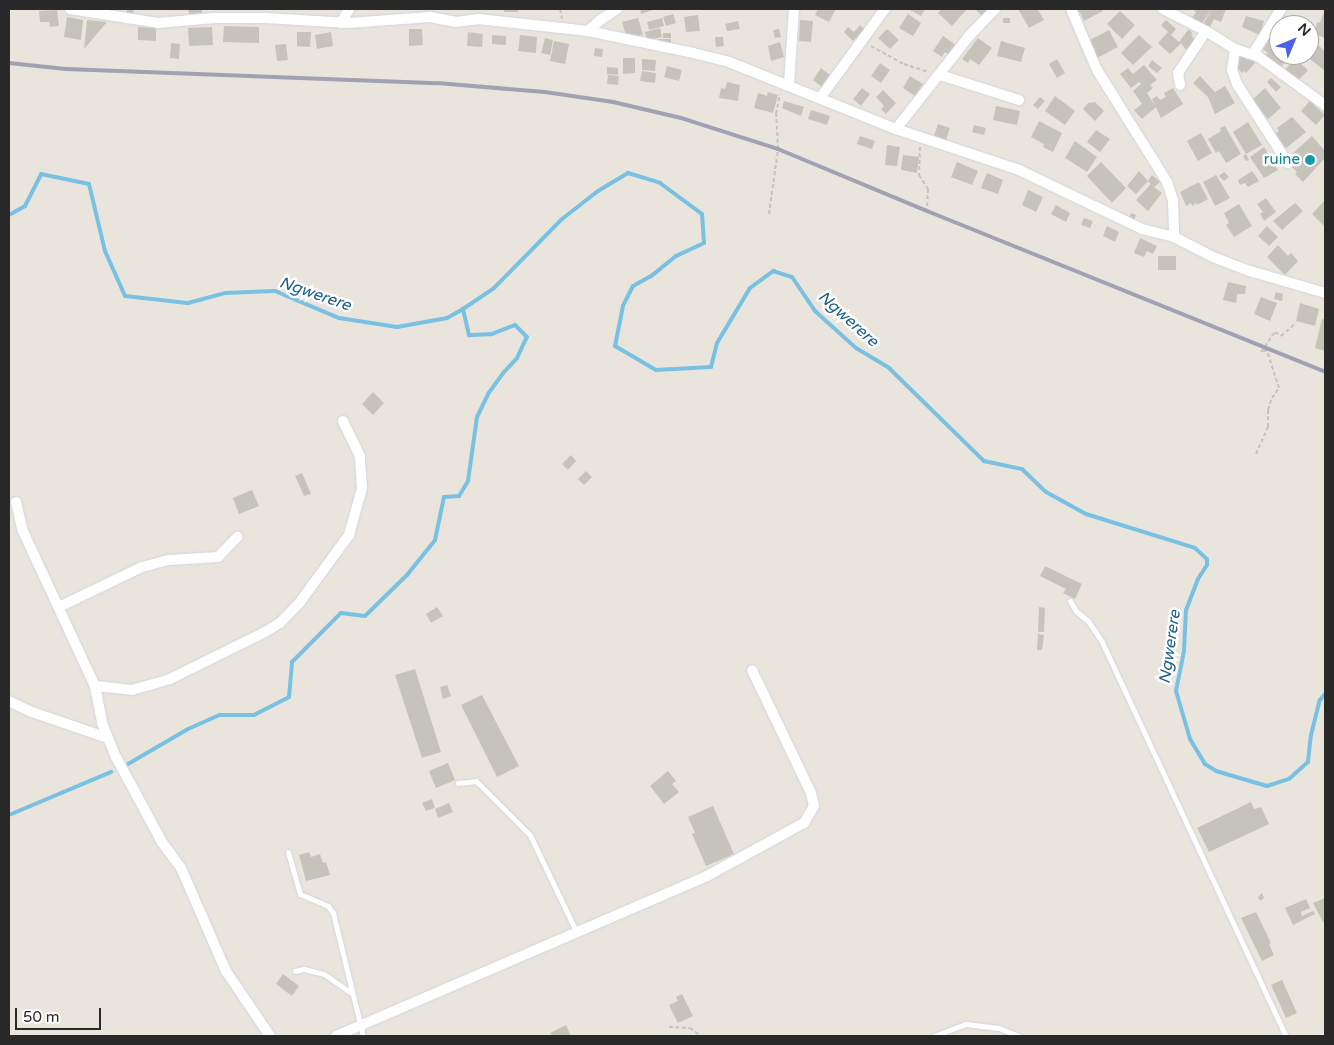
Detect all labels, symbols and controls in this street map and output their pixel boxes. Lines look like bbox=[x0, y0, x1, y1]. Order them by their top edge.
north arrow bbox=[1269, 15, 1319, 65]
text: N bbox=[1294, 20, 1314, 40]
place label: ruine bbox=[1264, 151, 1300, 169]
marker: ruine bbox=[1304, 154, 1316, 166]
water label: Ngwerere bbox=[277, 273, 353, 315]
water label: Ngwerere bbox=[814, 287, 882, 351]
water label: Ngwerere bbox=[1155, 609, 1185, 685]
scale bar bbox=[18, 998, 104, 1030]
text: 50 m bbox=[23, 1008, 60, 1026]

